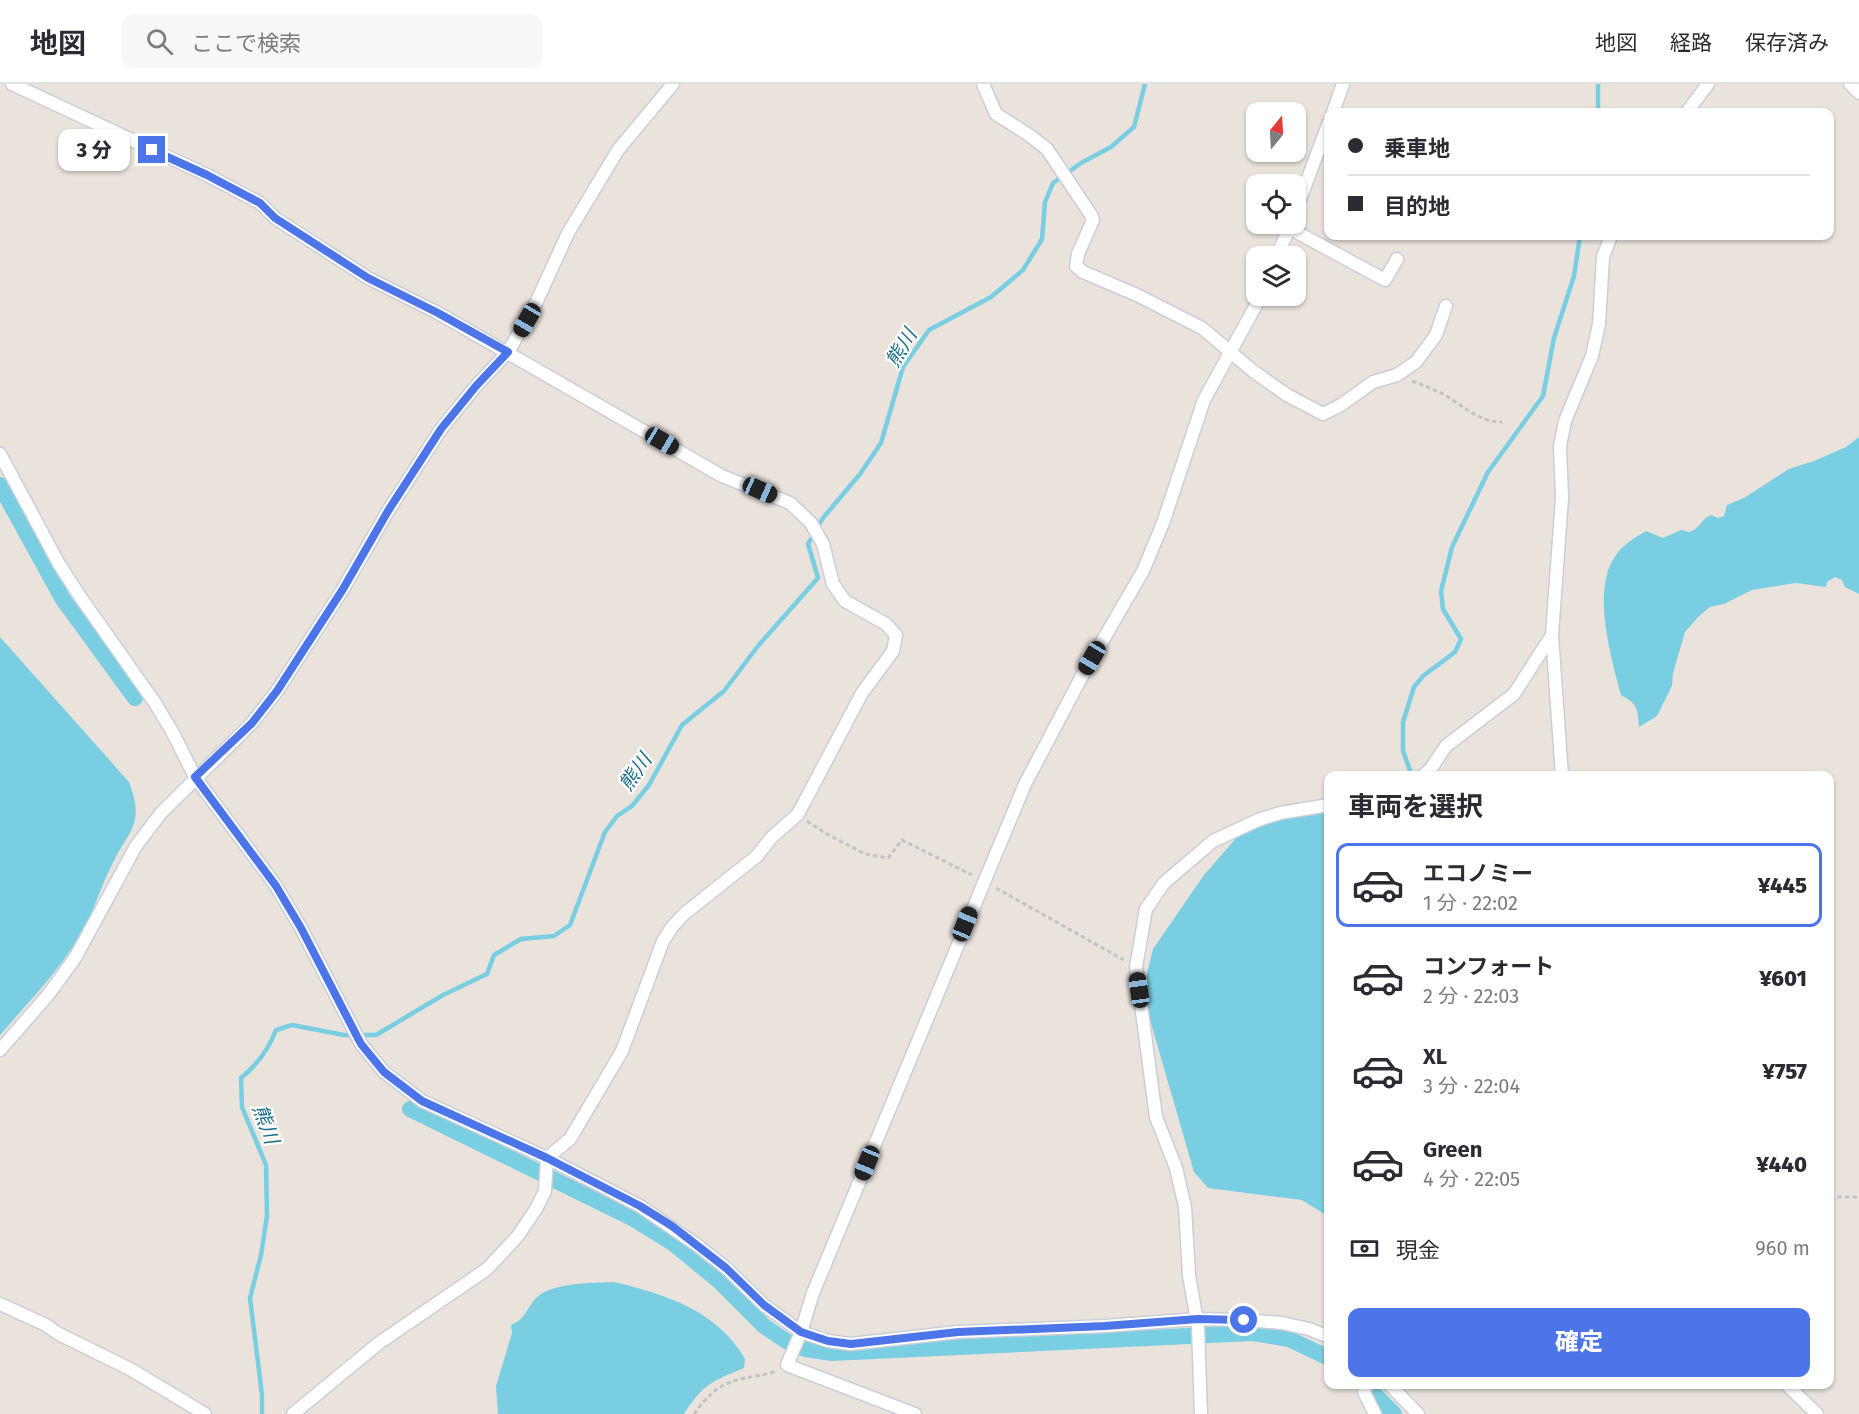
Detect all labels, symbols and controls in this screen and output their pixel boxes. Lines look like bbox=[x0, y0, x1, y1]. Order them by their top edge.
search box bbox=[122, 14, 542, 68]
icon: search bbox=[143, 25, 176, 58]
text: 地図 bbox=[30, 27, 86, 60]
text: ここで検索 bbox=[191, 30, 301, 57]
text: 地図 bbox=[1595, 30, 1637, 56]
text: 経路 bbox=[1670, 30, 1712, 56]
text: 保存済み bbox=[1745, 30, 1829, 56]
north arrow bbox=[1246, 102, 1306, 162]
map controls bbox=[1246, 102, 1306, 306]
callout: 3 分 bbox=[59, 129, 131, 171]
text: 乗車地 bbox=[1384, 135, 1450, 162]
route end bbox=[138, 136, 165, 163]
text: 3 分 bbox=[76, 138, 112, 162]
button: locate bbox=[1246, 174, 1306, 234]
text: 目的地 bbox=[1384, 193, 1450, 220]
button: layers bbox=[1246, 246, 1306, 306]
car bbox=[510, 300, 544, 340]
water label: 熊川 bbox=[880, 323, 923, 371]
car bbox=[642, 424, 682, 458]
car bbox=[740, 474, 780, 506]
car bbox=[1075, 638, 1109, 678]
water label: 熊川 bbox=[614, 747, 657, 795]
text: 車両を選択 bbox=[1348, 791, 1483, 823]
icon: car bbox=[1351, 858, 1405, 912]
text: エコノミー bbox=[1423, 860, 1533, 887]
text: ¥445 bbox=[1758, 872, 1807, 899]
text: 1 分 · 22:02 bbox=[1423, 891, 1518, 915]
car bbox=[950, 904, 980, 944]
icon: car bbox=[1351, 951, 1405, 1005]
text: コンフォート bbox=[1423, 953, 1554, 980]
text: ¥601 bbox=[1759, 965, 1807, 992]
car bbox=[1128, 971, 1150, 1009]
text: 2 分 · 22:03 bbox=[1423, 984, 1519, 1008]
text: XL bbox=[1423, 1043, 1447, 1070]
icon: car bbox=[1351, 1044, 1405, 1098]
text: ¥757 bbox=[1762, 1058, 1807, 1085]
text: 3 分 · 22:04 bbox=[1423, 1074, 1520, 1098]
water label: 熊川 bbox=[248, 1101, 285, 1149]
text: Green bbox=[1423, 1136, 1482, 1163]
icon: car bbox=[1351, 1137, 1405, 1191]
car bbox=[852, 1143, 882, 1183]
text: ¥440 bbox=[1756, 1151, 1807, 1178]
text: 4 分 · 22:05 bbox=[1423, 1167, 1520, 1191]
icon: cash bbox=[1348, 1232, 1381, 1265]
text: 960 m bbox=[1755, 1236, 1810, 1260]
text: 現金 bbox=[1396, 1237, 1440, 1264]
route start bbox=[1230, 1306, 1257, 1333]
button: 確定 bbox=[1348, 1308, 1810, 1377]

